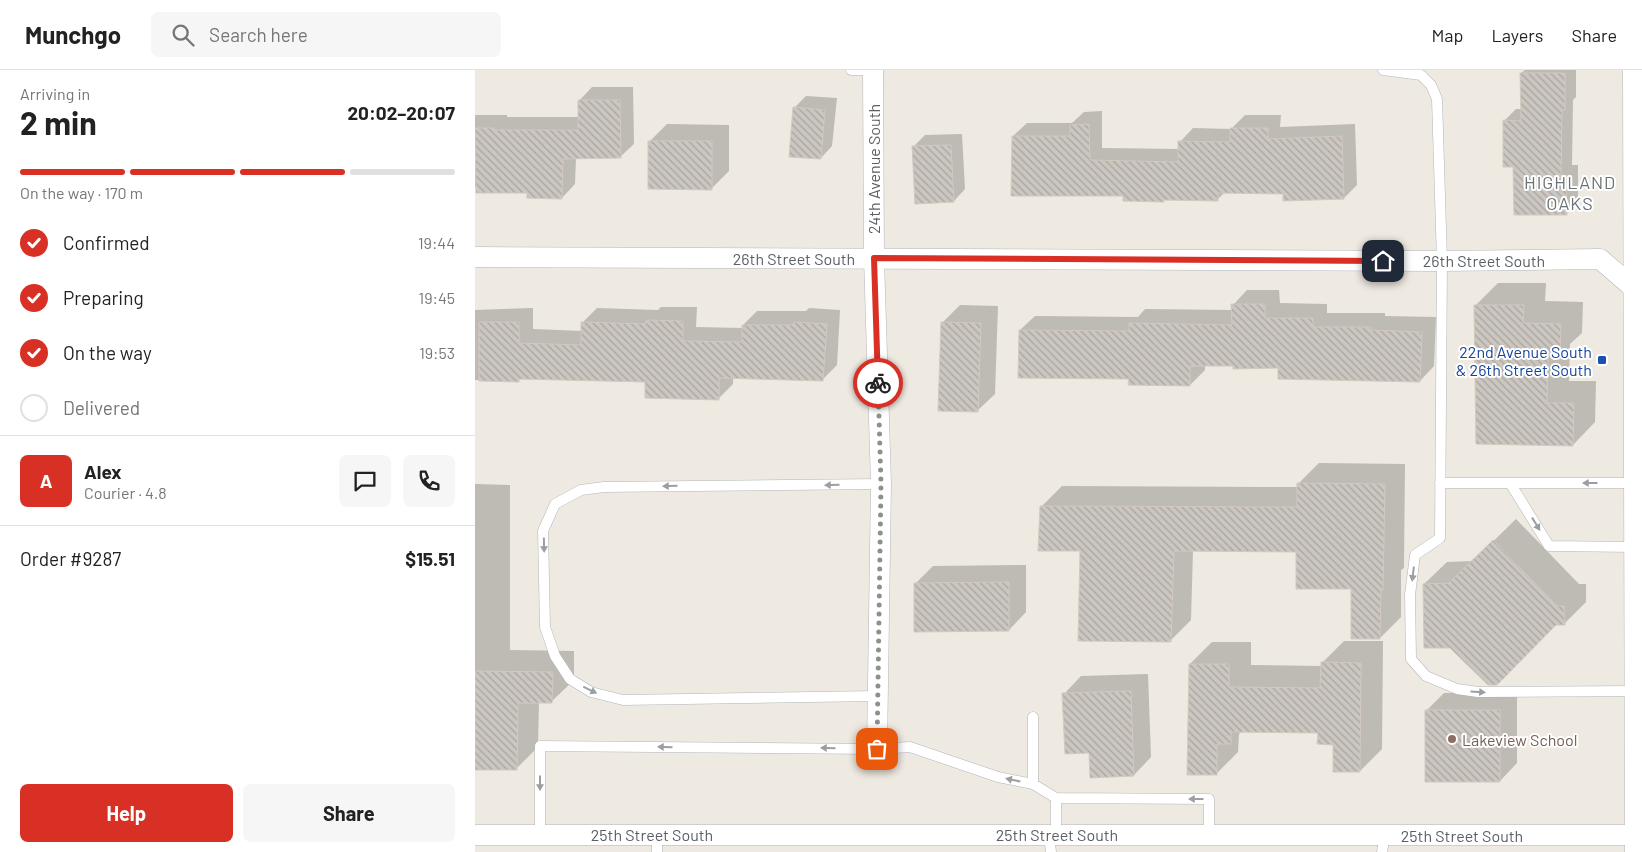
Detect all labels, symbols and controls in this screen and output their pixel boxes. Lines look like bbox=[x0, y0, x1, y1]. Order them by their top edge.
search box bbox=[151, 12, 501, 57]
text: Munchgo bbox=[25, 20, 121, 49]
icon: search bbox=[169, 21, 197, 49]
text: Search here bbox=[209, 23, 308, 46]
text: Map bbox=[1431, 24, 1463, 46]
text: Layers bbox=[1491, 24, 1544, 46]
text: Share bbox=[1572, 24, 1617, 46]
text: Arriving in bbox=[20, 84, 90, 103]
text: 20:02–20:07 bbox=[347, 101, 455, 124]
text: 2 min bbox=[20, 103, 97, 141]
street label: 24th Avenue South bbox=[864, 104, 883, 234]
district label: HIGHLAND OAKS bbox=[1524, 171, 1616, 214]
text: On the way · 170 m bbox=[20, 183, 143, 202]
icon: check bbox=[20, 229, 48, 257]
text: Confirmed bbox=[63, 231, 150, 254]
text: 19:44 bbox=[418, 233, 455, 252]
pin bbox=[1362, 240, 1404, 282]
icon: home bbox=[1369, 247, 1397, 275]
street label: 26th Street South bbox=[733, 249, 855, 268]
street label: 26th Street South bbox=[1423, 251, 1545, 270]
icon: check bbox=[20, 284, 48, 312]
text: Preparing bbox=[63, 286, 144, 309]
text: 19:45 bbox=[419, 288, 455, 307]
icon: check bbox=[20, 339, 48, 367]
text: On the way bbox=[63, 341, 152, 364]
place label: 22nd Avenue South & 26th Street South bbox=[1456, 342, 1592, 379]
text: 19:53 bbox=[419, 343, 455, 362]
marker: 22nd Avenue South & 26th Street South bbox=[1596, 354, 1608, 366]
courier bbox=[853, 358, 903, 408]
icon: bike bbox=[864, 369, 892, 397]
text: Delivered bbox=[63, 396, 140, 419]
button: chat bbox=[339, 455, 391, 507]
button: phone bbox=[403, 455, 455, 507]
text: Alex bbox=[84, 460, 122, 483]
text: A bbox=[40, 469, 52, 492]
one-way arrow bbox=[1582, 479, 1598, 487]
one-way arrow bbox=[824, 481, 840, 489]
one-way arrow bbox=[662, 482, 678, 490]
text: Courier · 4.8 bbox=[84, 483, 167, 502]
one-way arrow bbox=[1531, 518, 1540, 531]
one-way arrow bbox=[540, 538, 548, 554]
text: Order #9287 bbox=[20, 547, 121, 570]
text: $15.51 bbox=[405, 547, 455, 570]
one-way arrow bbox=[1409, 566, 1417, 582]
one-way arrow bbox=[583, 686, 597, 694]
one-way arrow bbox=[1470, 688, 1486, 696]
pin bbox=[856, 728, 898, 770]
place label: Lakeview School bbox=[1462, 730, 1577, 749]
marker: Lakeview School bbox=[1446, 733, 1458, 745]
icon: bag bbox=[863, 735, 891, 763]
one-way arrow bbox=[657, 743, 673, 751]
one-way arrow bbox=[820, 744, 836, 752]
one-way arrow bbox=[536, 775, 544, 791]
one-way arrow bbox=[1005, 776, 1020, 784]
button: Help bbox=[20, 784, 233, 842]
button: Share bbox=[243, 784, 455, 842]
one-way arrow bbox=[1187, 795, 1203, 803]
street label: 25th Street South bbox=[591, 825, 713, 844]
street label: 25th Street South bbox=[996, 825, 1118, 844]
street label: 25th Street South bbox=[1401, 826, 1523, 845]

